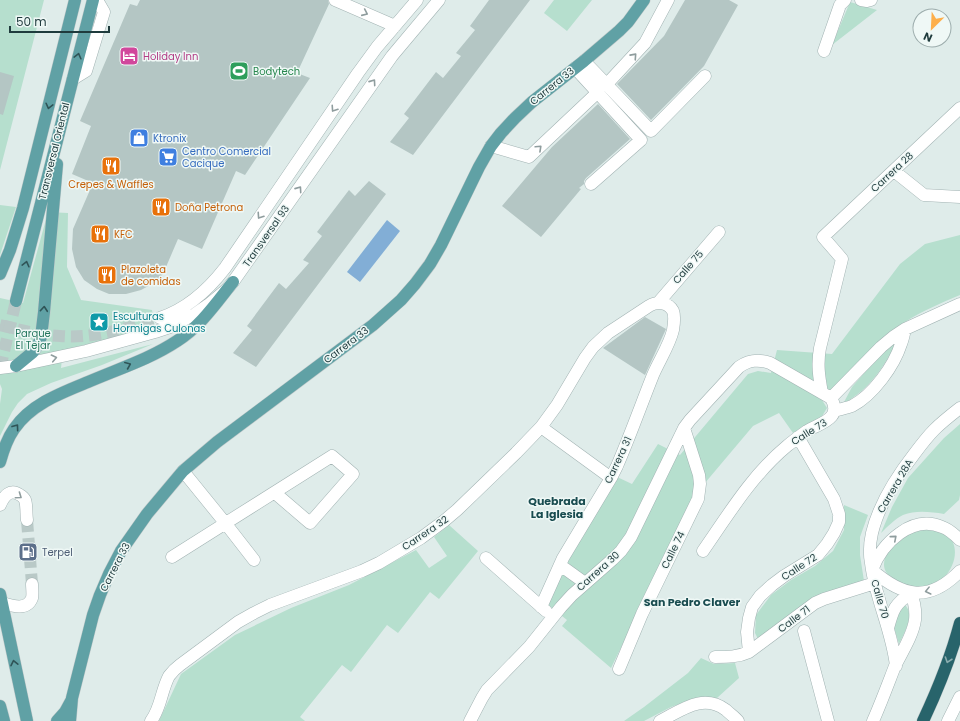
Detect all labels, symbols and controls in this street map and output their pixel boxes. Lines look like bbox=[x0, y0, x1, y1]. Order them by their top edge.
scale bar bbox=[10, 8, 109, 34]
one-way arrow bbox=[361, 8, 368, 16]
north arrow bbox=[912, 8, 952, 48]
text: 50 m bbox=[16, 13, 47, 30]
text: N bbox=[921, 28, 935, 46]
hotel icon: Holiday Inn bbox=[118, 45, 140, 67]
place label: Holiday Inn bbox=[143, 49, 198, 64]
one-way arrow bbox=[74, 53, 82, 59]
one-way arrow bbox=[629, 53, 636, 60]
sports icon: Bodytech bbox=[228, 60, 250, 82]
street label: Carrera 33 bbox=[527, 63, 577, 109]
place label: Bodytech bbox=[253, 64, 300, 79]
one-way arrow bbox=[368, 80, 375, 87]
street label: Transversal Oriental bbox=[35, 101, 73, 201]
one-way arrow bbox=[45, 103, 53, 109]
one-way arrow bbox=[331, 105, 339, 112]
shop icon: Ktronix bbox=[128, 127, 150, 149]
place label: Ktronix bbox=[153, 131, 187, 146]
place label: Centro Comercial Cacique bbox=[182, 144, 271, 171]
one-way arrow bbox=[534, 145, 542, 153]
supermarket icon: Centro Comercial Cacique bbox=[157, 146, 179, 168]
street label: Carrera 28 bbox=[867, 148, 917, 196]
restaurant icon: Crepes & Waffles bbox=[100, 155, 122, 177]
place label: Crepes & Waffles bbox=[68, 177, 154, 192]
one-way arrow bbox=[294, 186, 302, 193]
restaurant icon: Doña Petrona bbox=[150, 196, 172, 218]
place label: Doña Petrona bbox=[175, 200, 243, 215]
street label: Transversal 93 bbox=[239, 202, 293, 270]
one-way arrow bbox=[257, 212, 265, 219]
restaurant icon: KFC bbox=[89, 223, 111, 245]
place label: KFC bbox=[114, 227, 133, 242]
street label: Calle 75 bbox=[669, 247, 707, 287]
one-way arrow bbox=[21, 260, 29, 267]
place label: Plazoleta de comidas bbox=[121, 262, 181, 289]
restaurant icon: Plazoleta de comidas bbox=[96, 264, 118, 286]
one-way arrow bbox=[40, 306, 49, 312]
place label: Esculturas Hormigas Culonas bbox=[113, 309, 206, 336]
place icon: Esculturas Hormigas Culonas bbox=[88, 311, 110, 333]
street label: Carrera 33 bbox=[320, 323, 372, 367]
park label: Parque El Tejar bbox=[15, 326, 51, 353]
one-way arrow bbox=[51, 354, 57, 362]
one-way arrow bbox=[124, 362, 132, 370]
street label: Calle 73 bbox=[788, 415, 830, 449]
one-way arrow bbox=[11, 425, 18, 432]
street label: Carrera 31 bbox=[601, 434, 635, 486]
street label: Carrera 28A bbox=[873, 456, 917, 516]
one-way arrow bbox=[15, 491, 22, 498]
district label: Quebrada La Iglesia bbox=[528, 493, 586, 522]
street label: Carrera 32 bbox=[399, 512, 451, 554]
street label: Calle 74 bbox=[657, 529, 689, 571]
one-way arrow bbox=[889, 536, 897, 543]
street label: Carrera 33 bbox=[96, 540, 134, 594]
fuel station icon: Terpel bbox=[17, 541, 39, 563]
place label: Terpel bbox=[42, 545, 73, 560]
street label: Carrera 30 bbox=[573, 548, 623, 594]
street label: Calle 72 bbox=[778, 550, 820, 584]
street label: Calle 70 bbox=[867, 578, 893, 620]
one-way arrow bbox=[924, 586, 931, 595]
district label: San Pedro Claver bbox=[644, 594, 741, 610]
street label: Calle 71 bbox=[775, 602, 813, 636]
one-way arrow bbox=[945, 656, 953, 663]
one-way arrow bbox=[11, 660, 19, 666]

